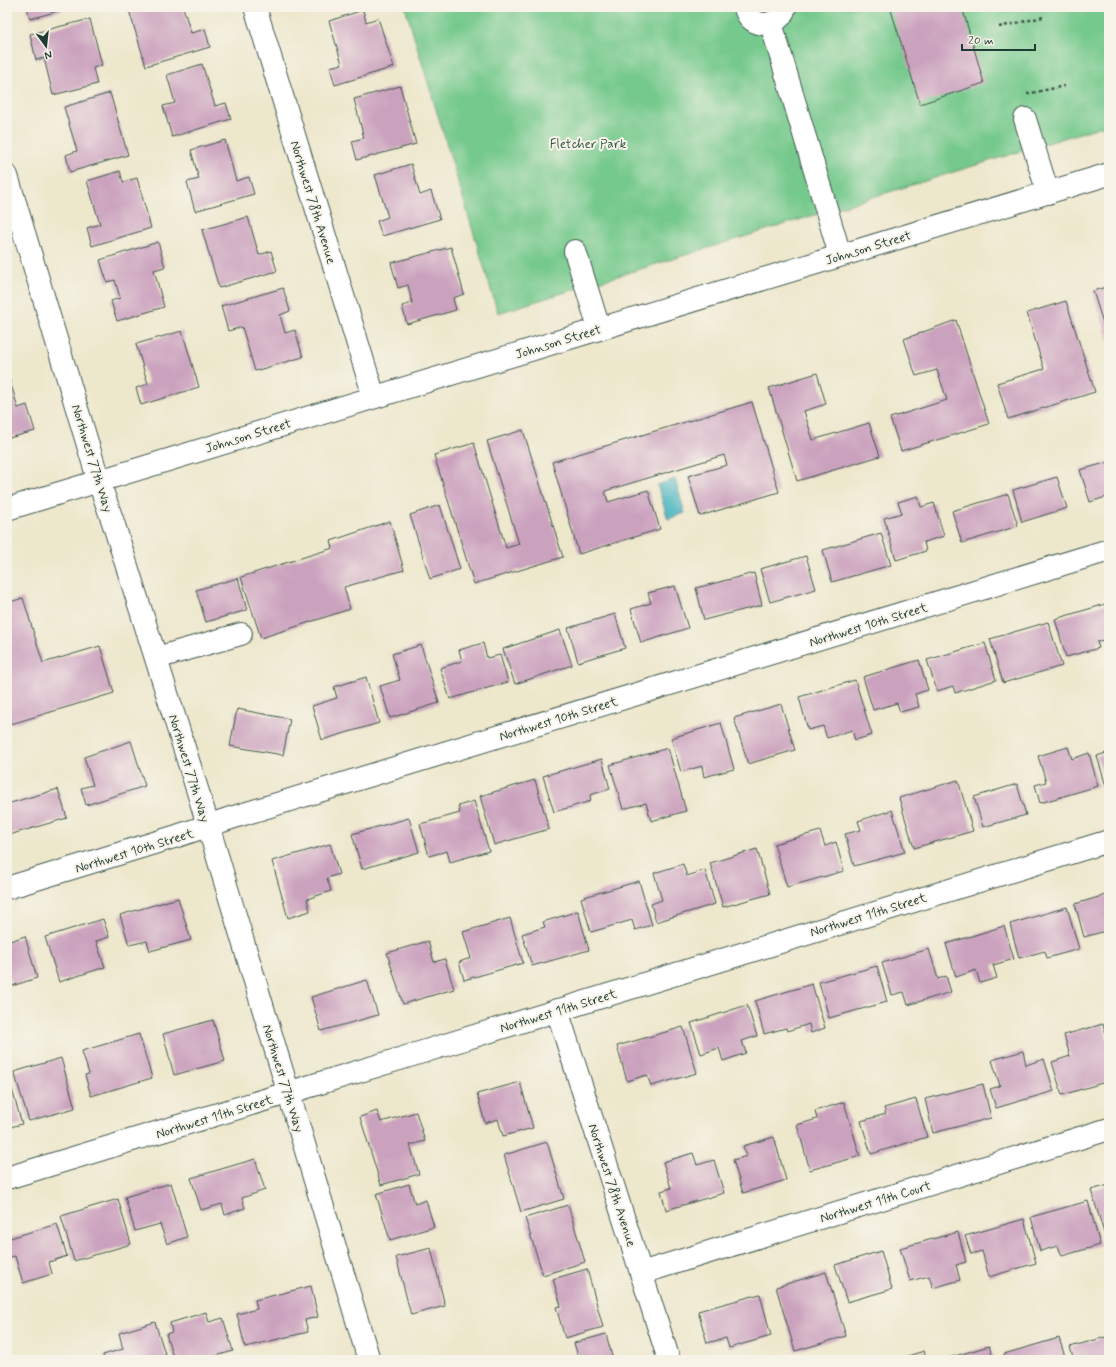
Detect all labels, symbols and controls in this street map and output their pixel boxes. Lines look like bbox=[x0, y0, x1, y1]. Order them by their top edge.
north arrow bbox=[26, 26, 66, 66]
scale bar bbox=[962, 26, 1035, 52]
text: 20 m bbox=[968, 33, 994, 49]
text: N bbox=[43, 47, 54, 62]
park label: Fletcher Park bbox=[550, 136, 627, 153]
street label: Northwest 78th Avenue bbox=[286, 139, 339, 266]
street label: Johnson Street bbox=[823, 227, 913, 270]
street label: Johnson Street bbox=[513, 321, 603, 364]
street label: Northwest 77th Way bbox=[67, 402, 116, 515]
street label: Johnson Street bbox=[203, 415, 293, 458]
street label: Northwest 10th Street bbox=[807, 599, 930, 652]
street label: Northwest 10th Street bbox=[497, 693, 620, 746]
street label: Northwest 77th Way bbox=[164, 712, 213, 825]
street label: Northwest 10th Street bbox=[73, 825, 196, 878]
street label: Northwest 11th Street bbox=[808, 889, 929, 941]
street label: Northwest 11th Street bbox=[498, 985, 619, 1037]
street label: Northwest 77th Way bbox=[258, 1022, 307, 1135]
street label: Northwest 11th Street bbox=[154, 1091, 275, 1143]
street label: Northwest 78th Avenue bbox=[584, 1122, 639, 1249]
street label: Northwest 11th Court bbox=[818, 1177, 933, 1227]

